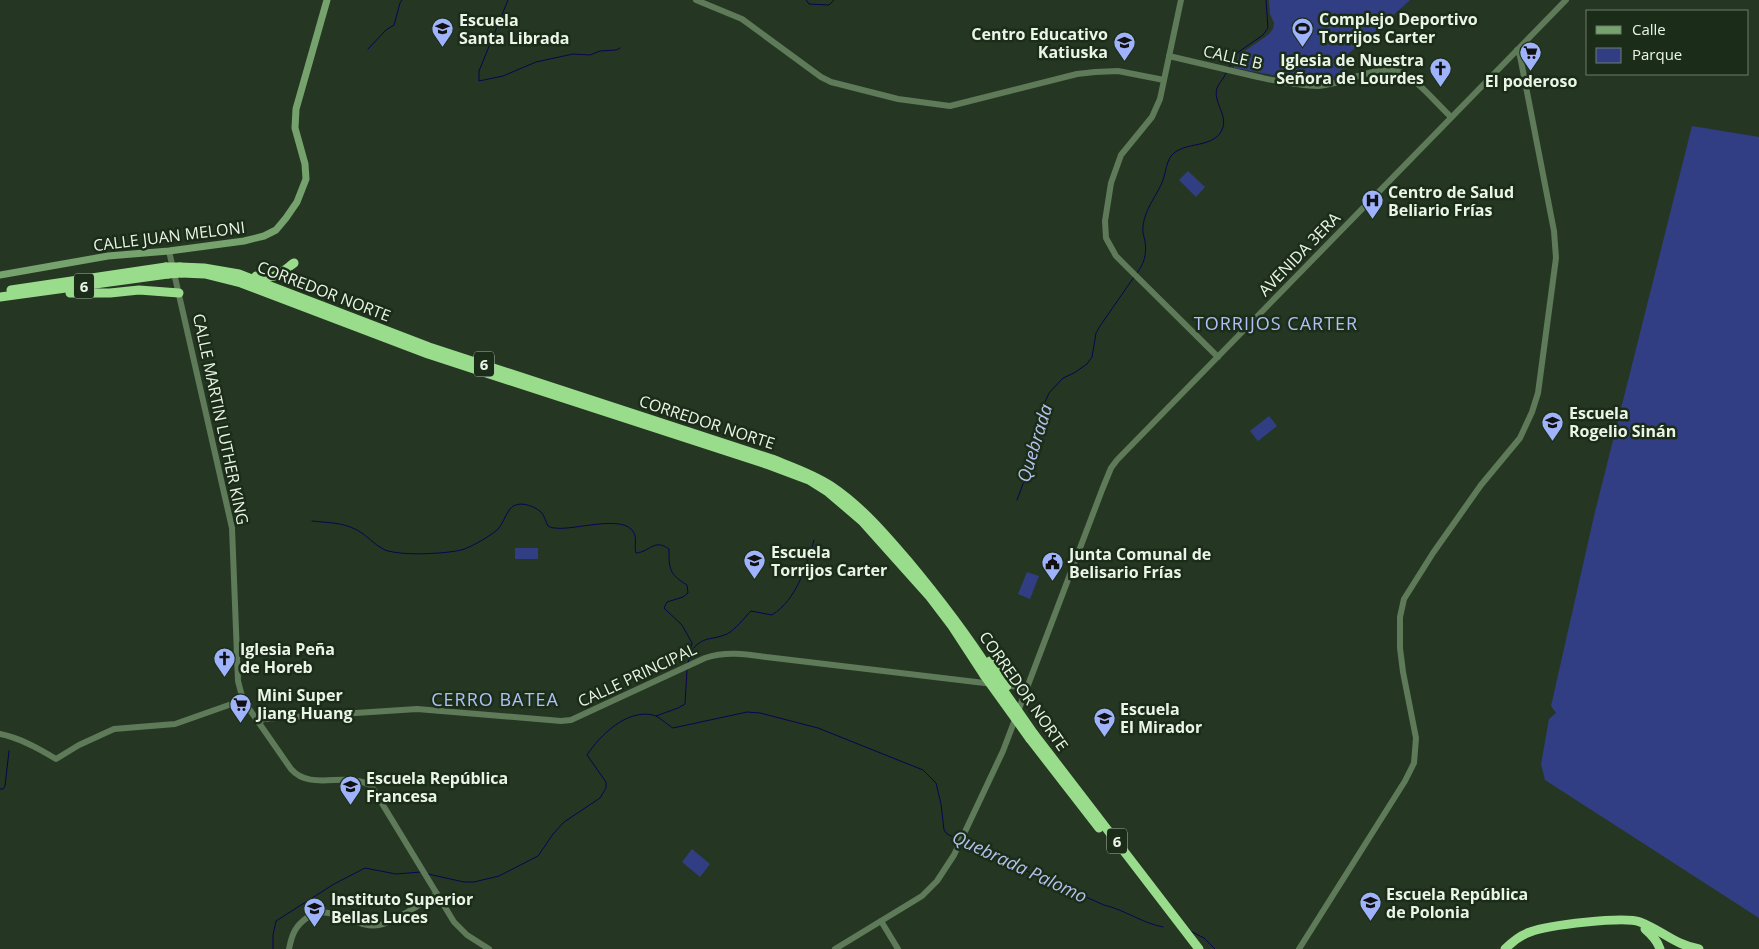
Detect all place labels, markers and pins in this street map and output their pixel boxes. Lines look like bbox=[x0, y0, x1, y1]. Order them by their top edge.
place label: Complejo Deportivo Torrijos Carter bbox=[1319, 8, 1478, 48]
place label: Escuela Santa Librada bbox=[459, 9, 570, 49]
sports icon: Complejo Deportivo Torrijos Carter bbox=[1291, 16, 1315, 47]
school or university icon: Escuela Santa Librada bbox=[431, 17, 455, 48]
place label: Centro Educativo Katiuska bbox=[971, 23, 1108, 63]
school or university icon: Centro Educativo Katiuska bbox=[1112, 31, 1136, 62]
supermarket icon: El poderoso bbox=[1519, 40, 1543, 71]
place label: Iglesia de Nuestra Señora de Lourdes bbox=[1276, 49, 1424, 89]
church icon: Iglesia de Nuestra Señora de Lourdes bbox=[1428, 57, 1452, 88]
place label: El poderoso bbox=[1485, 70, 1577, 92]
place label: Centro de Salud Beliario Frías bbox=[1388, 181, 1514, 221]
hospital icon: Centro de Salud Beliario Frías bbox=[1360, 189, 1384, 220]
place label: Escuela Rogelio Sinán bbox=[1569, 402, 1676, 442]
school or university icon: Escuela Rogelio Sinán bbox=[1541, 410, 1565, 441]
place label: Escuela Torrijos Carter bbox=[771, 541, 887, 581]
place label: Junta Comunal de Belisario Frías bbox=[1067, 543, 1211, 583]
school or university icon: Escuela Torrijos Carter bbox=[743, 549, 767, 580]
public building icon: Junta Comunal de Belisario Frías bbox=[1041, 551, 1065, 582]
place label: Iglesia Peña de Horeb bbox=[240, 638, 335, 678]
church icon: Iglesia Peña de Horeb bbox=[212, 646, 236, 677]
place label: Mini Super Jiang Huang bbox=[255, 684, 353, 724]
supermarket icon: Mini Super Jiang Huang bbox=[229, 692, 253, 723]
place label: Escuela El Mirador bbox=[1120, 698, 1202, 738]
school or university icon: Escuela El Mirador bbox=[1092, 706, 1116, 737]
place label: Escuela República Francesa bbox=[366, 767, 508, 807]
school or university icon: Escuela República Francesa bbox=[338, 775, 362, 806]
place label: Escuela República de Polonia bbox=[1386, 883, 1528, 923]
place label: Instituto Superior Bellas Luces bbox=[331, 888, 473, 928]
school or university icon: Escuela República de Polonia bbox=[1358, 891, 1382, 922]
school or university icon: Instituto Superior Bellas Luces bbox=[303, 896, 327, 927]

